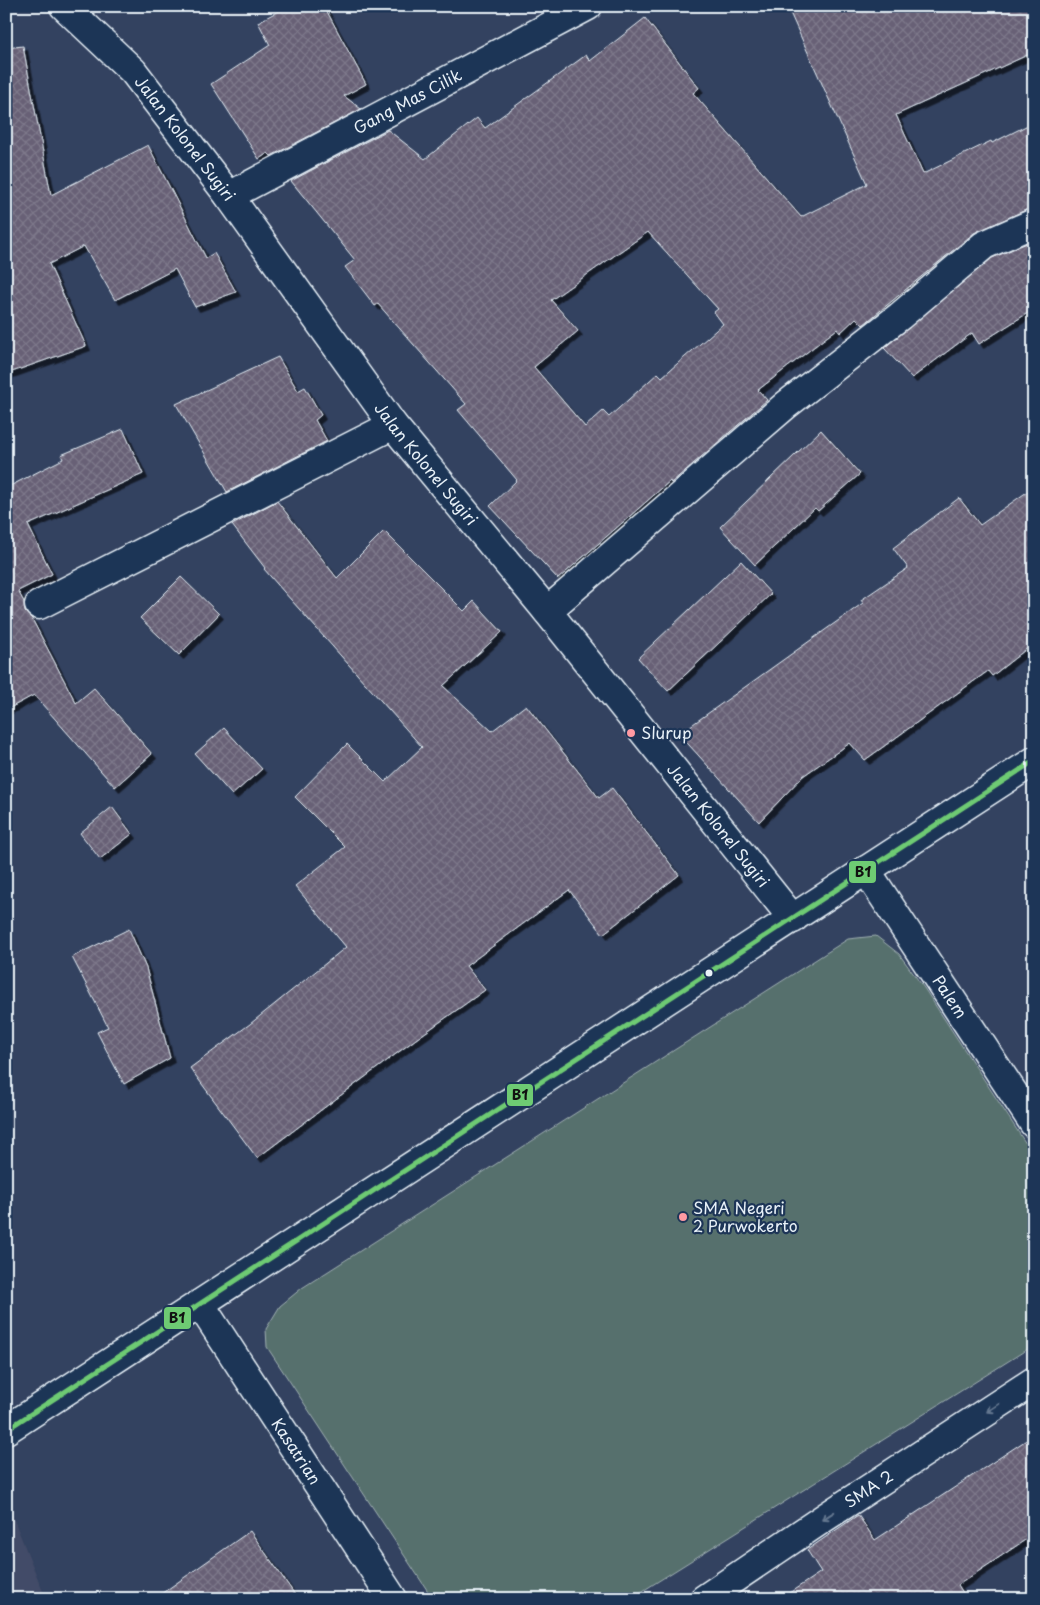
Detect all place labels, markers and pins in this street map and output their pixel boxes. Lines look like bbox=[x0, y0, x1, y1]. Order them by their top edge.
place label: Slurup bbox=[641, 720, 692, 744]
marker: Slurup bbox=[625, 727, 637, 739]
unlabelled marker bbox=[704, 968, 714, 978]
place label: SMA Negeri 2 Purwokerto bbox=[693, 1195, 798, 1237]
marker: SMA Negeri 2 Purwokerto bbox=[677, 1211, 689, 1223]

